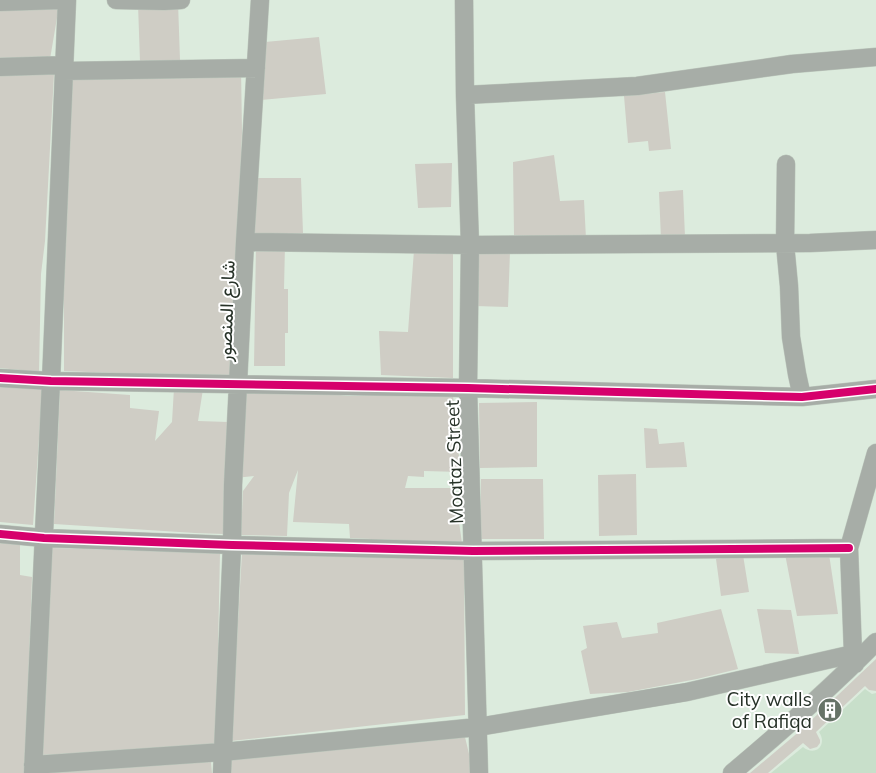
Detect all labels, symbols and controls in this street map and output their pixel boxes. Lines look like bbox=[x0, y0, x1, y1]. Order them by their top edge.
street label: شارع المنصور bbox=[212, 260, 241, 363]
street label: Moataz Street bbox=[440, 399, 468, 524]
place label: City walls of Rafiqa bbox=[726, 687, 812, 733]
building icon: City walls of Rafiqa bbox=[817, 697, 843, 723]

